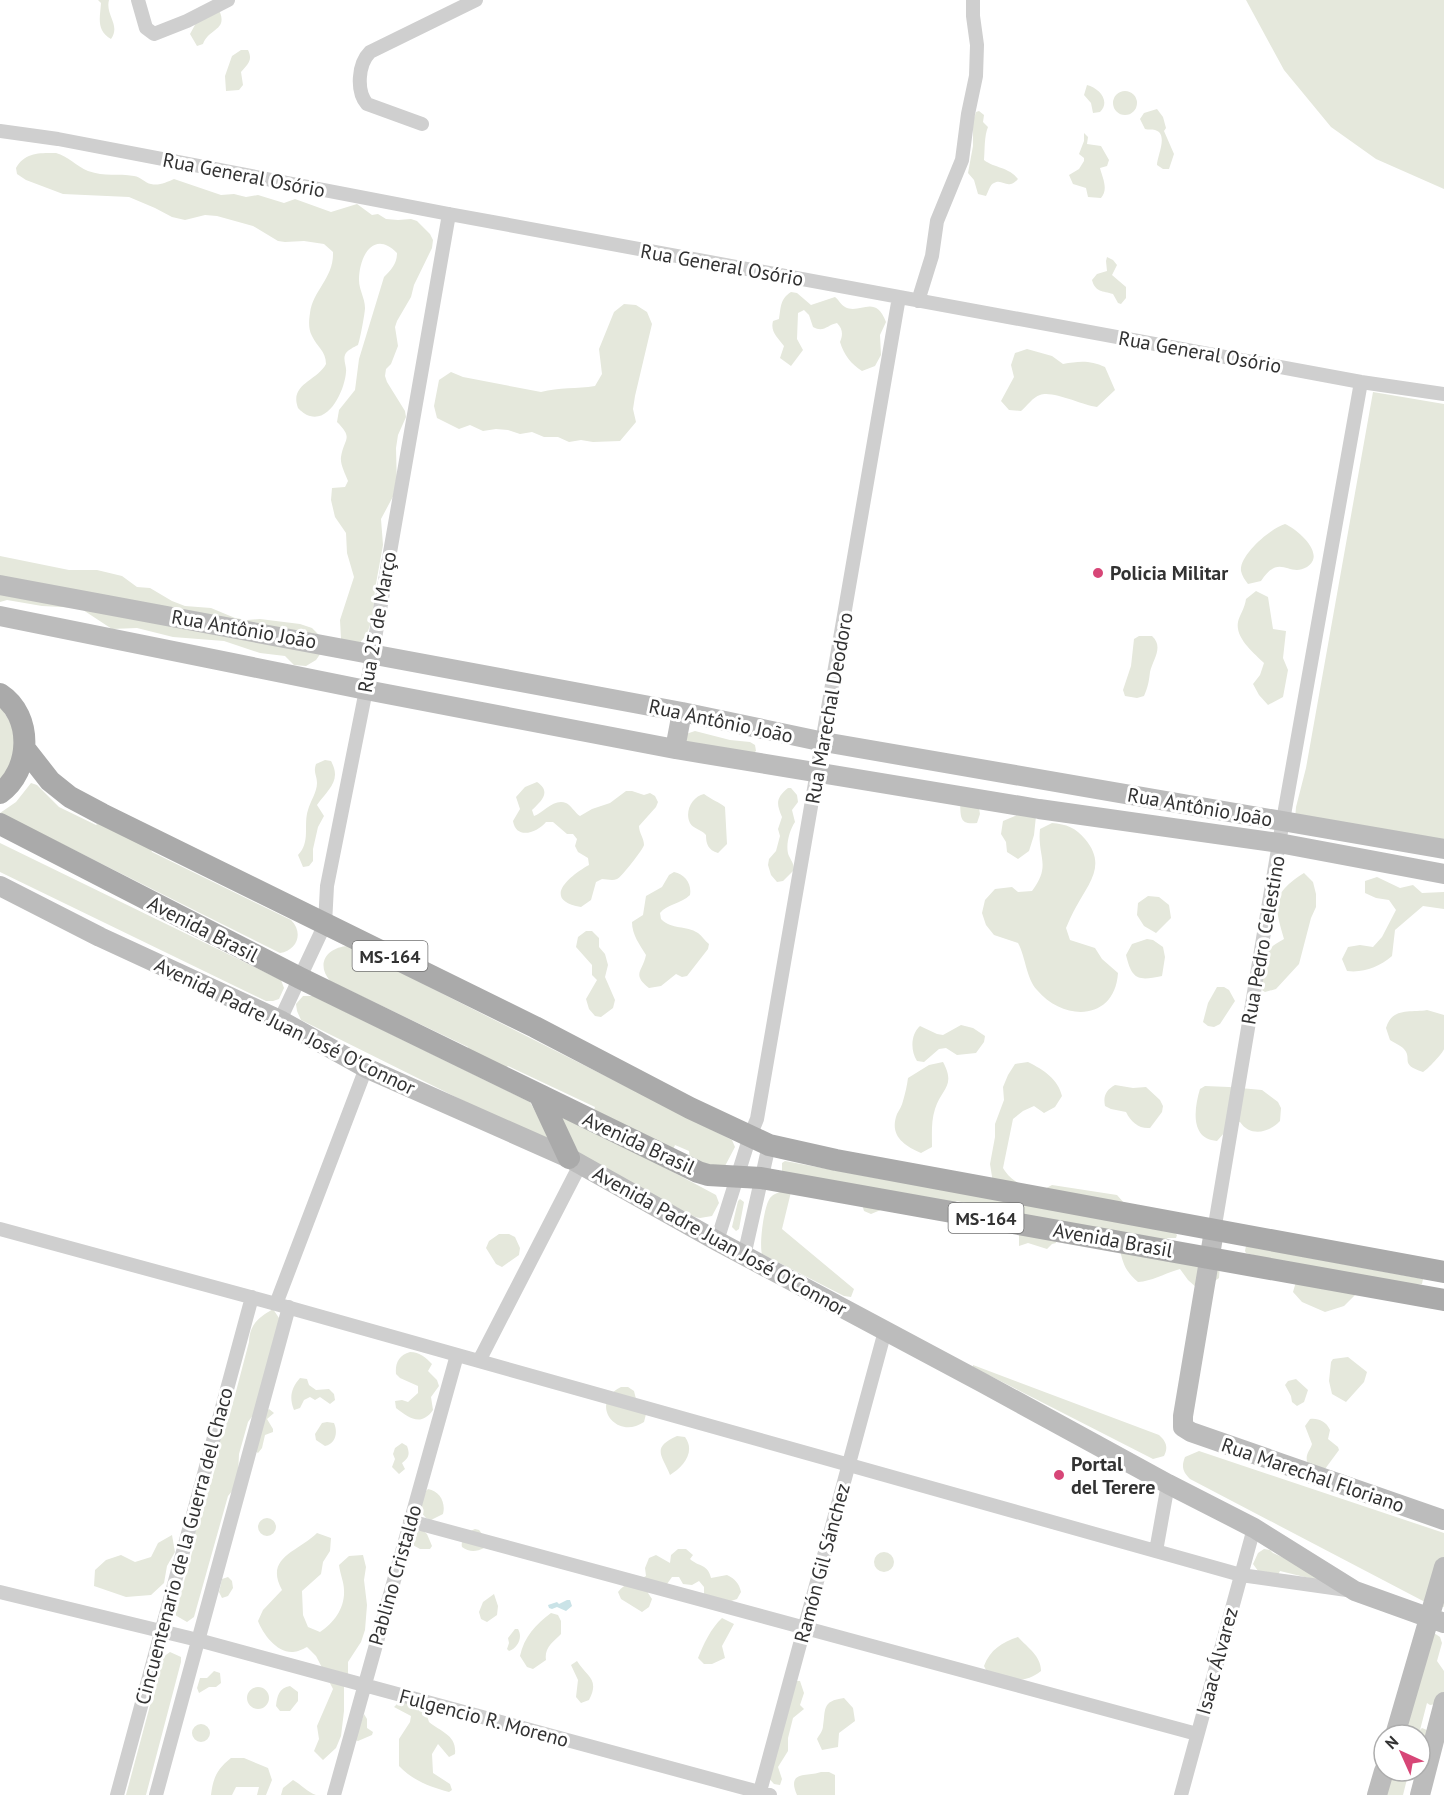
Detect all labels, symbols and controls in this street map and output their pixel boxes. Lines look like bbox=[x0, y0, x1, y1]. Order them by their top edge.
street label: Rua General Osório bbox=[161, 147, 327, 203]
street label: Rua General Osório bbox=[639, 238, 805, 292]
street label: Rua General Osório bbox=[1117, 325, 1283, 379]
street label: Rua 25 de Março bbox=[352, 549, 402, 695]
place label: Policia Militar bbox=[1110, 560, 1228, 586]
marker: Policia Militar bbox=[1091, 566, 1105, 580]
street label: Rua Antônio João bbox=[170, 603, 318, 655]
street label: Rua Marechal Deodoro bbox=[799, 610, 859, 806]
street label: Rua Antônio João bbox=[647, 693, 795, 749]
street label: Rua Antônio João bbox=[1126, 781, 1274, 833]
street label: Rua Pedro Celestino bbox=[1235, 853, 1291, 1027]
street label: Avenida Brasil bbox=[143, 890, 263, 968]
road number: MS-164 bbox=[352, 941, 428, 971]
street label: Avenida Padre Juan José O'Connor bbox=[150, 951, 420, 1101]
street label: Avenida Brasil bbox=[579, 1106, 699, 1180]
street label: Avenida Padre Juan José O'Connor bbox=[588, 1160, 852, 1322]
road number: MS-164 bbox=[948, 1203, 1024, 1233]
street label: Avenida Brasil bbox=[1051, 1217, 1175, 1263]
street label: Cincuentenario de la Guerra del Chaco bbox=[129, 1384, 239, 1708]
street label: Rua Marechal Floriano bbox=[1218, 1431, 1408, 1519]
place label: Portal del Terere bbox=[1071, 1451, 1155, 1500]
marker: Portal del Terere bbox=[1052, 1468, 1066, 1482]
street label: Ramón Gil Sánchez bbox=[788, 1480, 856, 1646]
street label: Pablino Cristaldo bbox=[363, 1502, 427, 1648]
street label: Isaac Álvarez bbox=[1190, 1604, 1244, 1718]
street label: Fulgencio R. Moreno bbox=[396, 1683, 572, 1753]
north arrow bbox=[1372, 1723, 1432, 1783]
text: N bbox=[1381, 1732, 1402, 1753]

